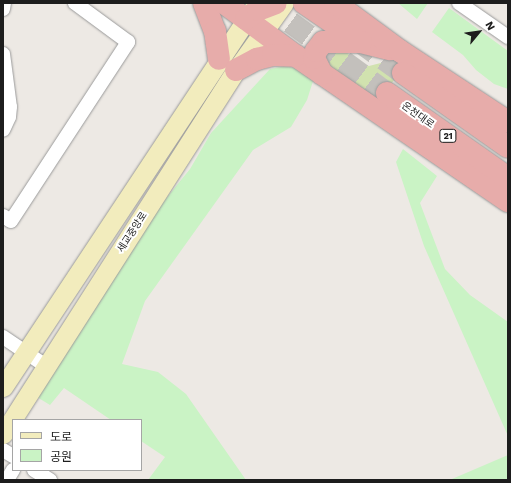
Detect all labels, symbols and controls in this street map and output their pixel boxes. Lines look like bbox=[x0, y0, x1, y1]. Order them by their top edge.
north arrow bbox=[459, 12, 499, 52]
text: N bbox=[482, 19, 498, 33]
street label: 온천대로 bbox=[399, 100, 437, 130]
road number: 21 bbox=[439, 129, 457, 143]
street label: 세교중앙로 bbox=[114, 209, 150, 255]
legend bbox=[12, 419, 142, 471]
text: 도로 bbox=[50, 430, 72, 444]
text: 공원 bbox=[50, 450, 72, 464]

